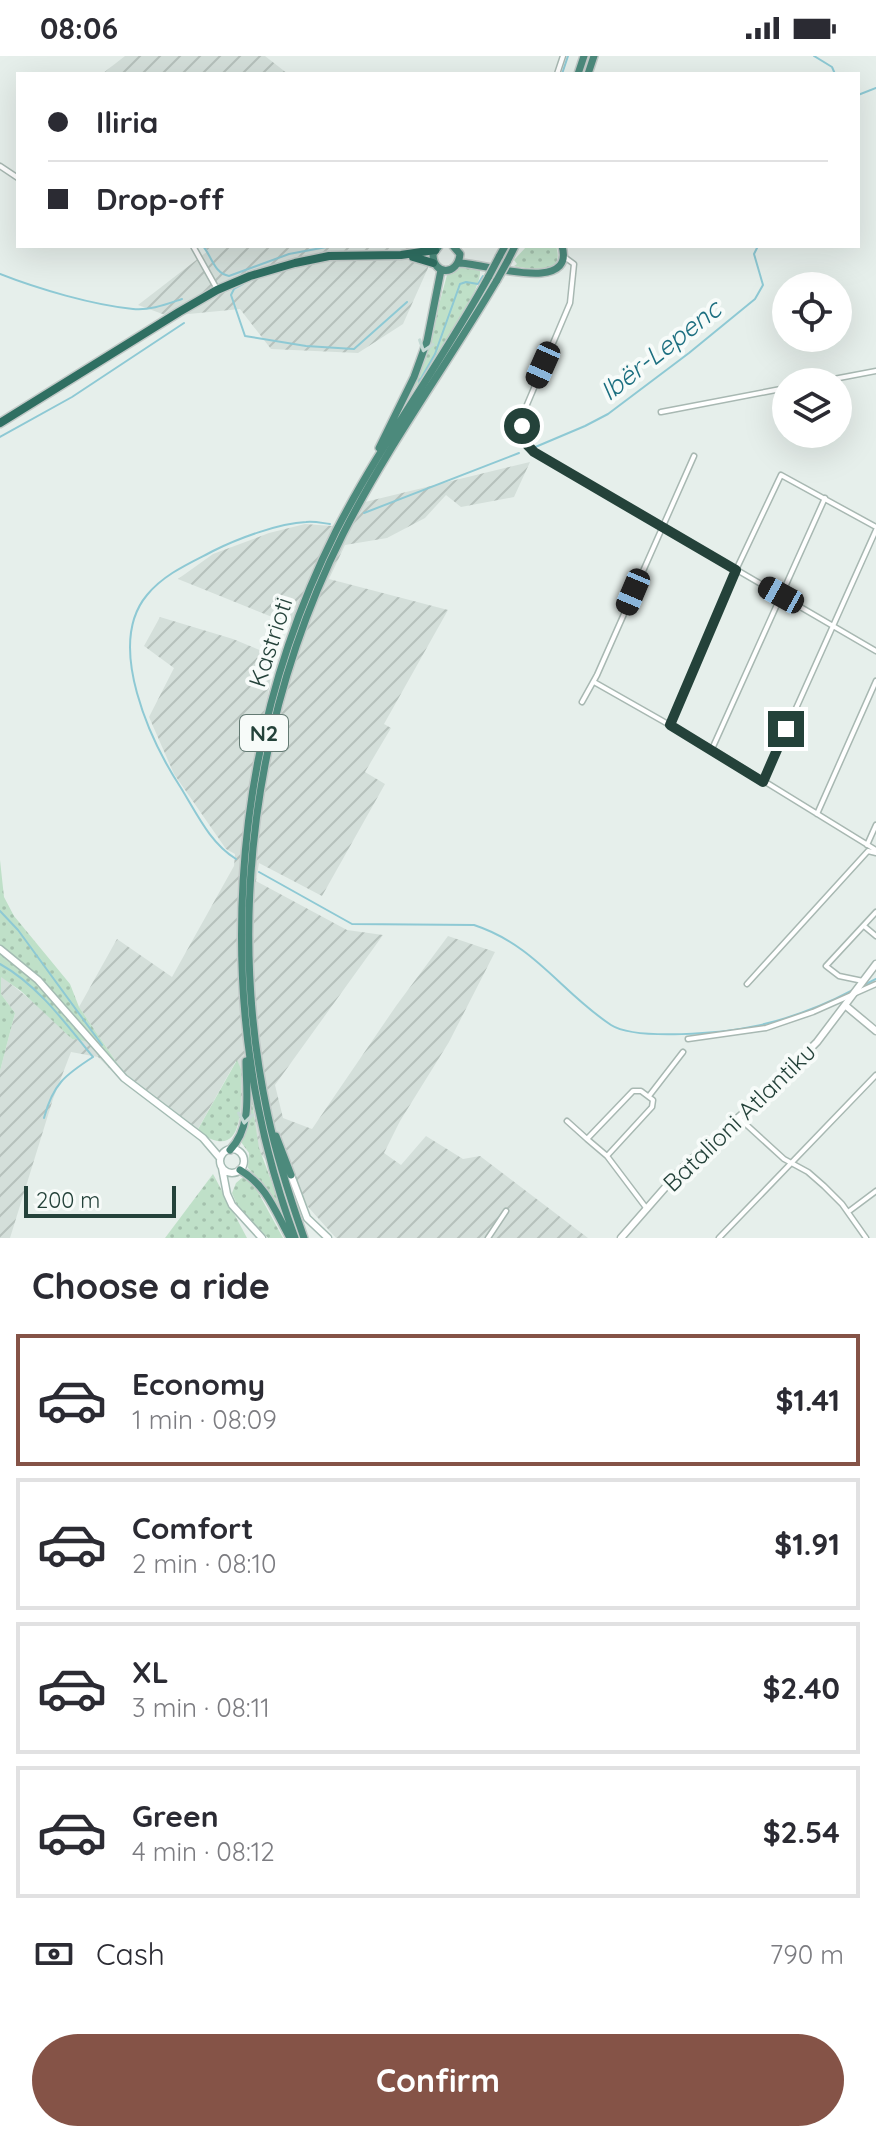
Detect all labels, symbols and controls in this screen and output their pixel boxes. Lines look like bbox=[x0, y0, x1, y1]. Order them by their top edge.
text: 08:06 bbox=[40, 9, 118, 47]
text: Iliria bbox=[96, 103, 158, 141]
text: Drop-off bbox=[96, 180, 224, 218]
map controls bbox=[772, 272, 852, 448]
button: locate bbox=[772, 272, 852, 352]
water label: Ibër-Lepenc bbox=[593, 291, 729, 408]
one-way arrow bbox=[418, 338, 434, 352]
car bbox=[522, 338, 564, 392]
button: layers bbox=[772, 368, 852, 448]
route start bbox=[504, 408, 540, 444]
car bbox=[613, 565, 653, 619]
car bbox=[754, 573, 808, 617]
street label: Kastrioti bbox=[241, 593, 299, 691]
route end bbox=[768, 711, 804, 747]
road number: N2 bbox=[240, 715, 288, 751]
street label: Batalioni Atlantiku bbox=[656, 1037, 822, 1197]
one-way arrow bbox=[236, 1112, 253, 1125]
scale bar bbox=[24, 1182, 176, 1218]
text: 200 m bbox=[36, 1186, 100, 1214]
text: Choose a ride bbox=[32, 1263, 270, 1308]
icon: car bbox=[36, 1364, 108, 1436]
text: Economy bbox=[132, 1365, 265, 1403]
text: $1.41 bbox=[775, 1381, 840, 1419]
text: 1 min · 08:09 bbox=[132, 1403, 277, 1436]
icon: car bbox=[36, 1508, 108, 1580]
text: Comfort bbox=[132, 1509, 253, 1547]
text: $1.91 bbox=[774, 1525, 840, 1563]
text: 2 min · 08:10 bbox=[132, 1547, 277, 1580]
icon: car bbox=[36, 1652, 108, 1724]
text: XL bbox=[132, 1653, 169, 1691]
text: $2.40 bbox=[762, 1669, 840, 1707]
text: 3 min · 08:11 bbox=[132, 1691, 270, 1724]
icon: car bbox=[36, 1796, 108, 1868]
text: Green bbox=[132, 1797, 219, 1835]
text: $2.54 bbox=[763, 1813, 840, 1851]
text: 4 min · 08:12 bbox=[132, 1835, 275, 1868]
icon: cash bbox=[32, 1932, 76, 1976]
text: Cash bbox=[96, 1935, 165, 1973]
text: 790 m bbox=[770, 1938, 844, 1971]
button: Confirm bbox=[32, 2034, 844, 2126]

